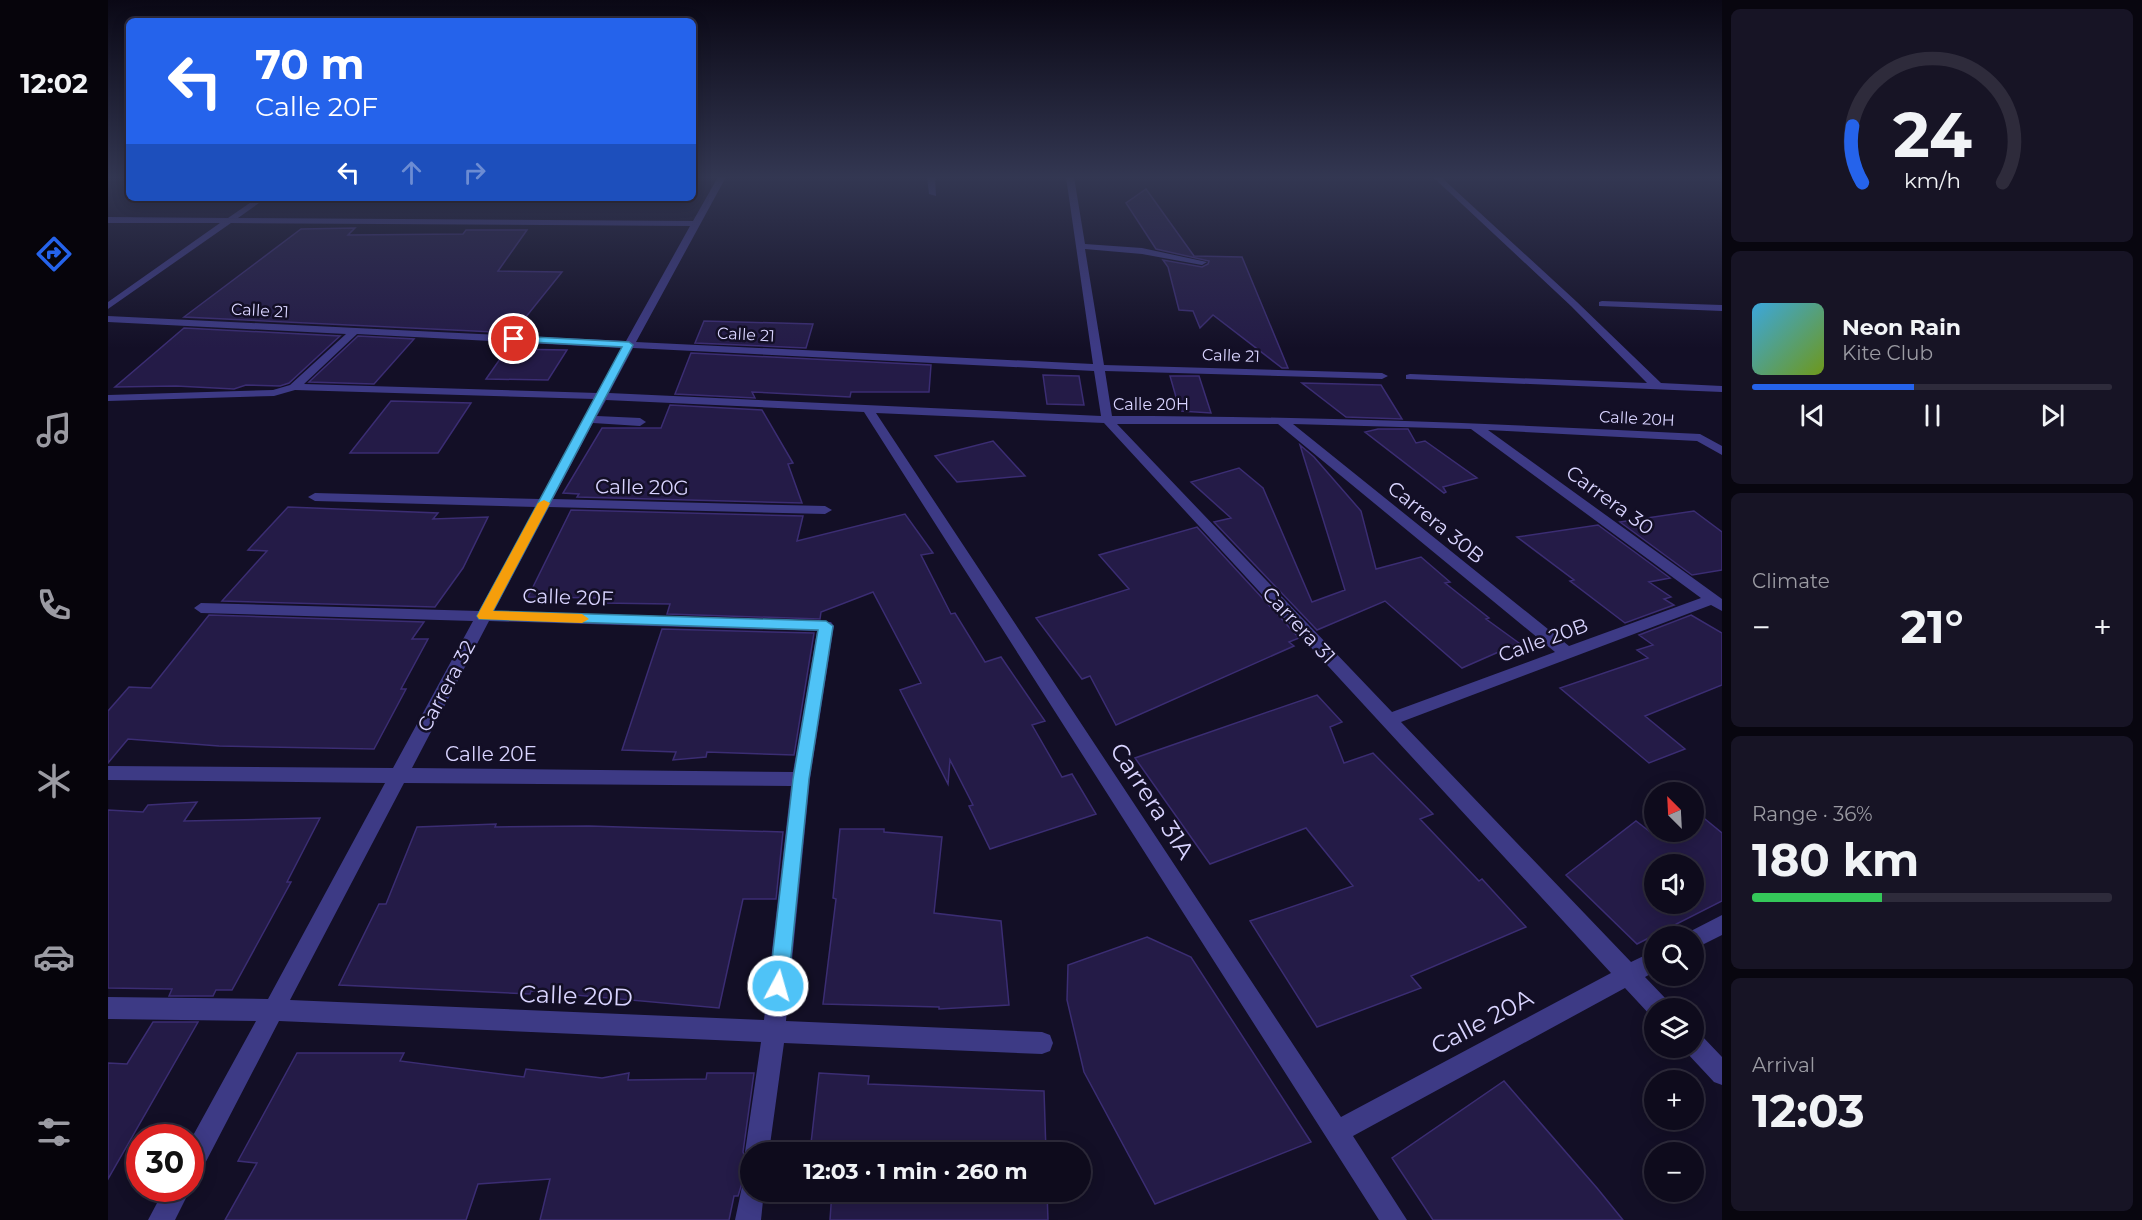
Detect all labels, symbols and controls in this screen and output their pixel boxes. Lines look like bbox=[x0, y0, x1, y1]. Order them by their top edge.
text: 70 m bbox=[255, 38, 365, 90]
icon: left bbox=[156, 42, 234, 120]
text: 12:02 bbox=[20, 67, 88, 100]
text: Calle 20F bbox=[255, 90, 378, 123]
text: 24 bbox=[1892, 97, 1972, 173]
icon: left bbox=[332, 156, 365, 189]
icon: ahead bbox=[395, 156, 428, 189]
icon: right bbox=[458, 156, 491, 189]
text: km/h bbox=[1903, 167, 1961, 193]
icon: directions bbox=[33, 233, 75, 275]
street label: Calle 21 bbox=[231, 299, 289, 322]
pin bbox=[488, 313, 539, 364]
text: Neon Rain bbox=[1842, 314, 1961, 341]
icon: arrive bbox=[497, 322, 530, 355]
street label: Calle 21 bbox=[717, 323, 775, 346]
text: Kite Club bbox=[1842, 341, 1933, 365]
street label: Calle 21 bbox=[1202, 345, 1260, 366]
street label: Calle 20H bbox=[1113, 395, 1189, 414]
icon: previous bbox=[1796, 399, 1829, 432]
icon: pause bbox=[1916, 399, 1949, 432]
icon: next bbox=[2036, 399, 2069, 432]
street label: Calle 20H bbox=[1599, 407, 1675, 430]
icon: music bbox=[33, 409, 75, 451]
street label: Carrera 30 bbox=[1562, 460, 1658, 540]
street label: Calle 20G bbox=[595, 474, 689, 500]
street label: Carrera 30B bbox=[1383, 476, 1489, 568]
text: Climate bbox=[1752, 569, 1830, 593]
street label: Carrera 31 bbox=[1257, 582, 1341, 668]
street label: Calle 20F bbox=[522, 583, 614, 611]
icon: phone bbox=[33, 584, 75, 626]
text: 21° bbox=[1900, 599, 1964, 654]
text: − bbox=[1752, 607, 1771, 647]
text: + bbox=[2093, 607, 2112, 647]
street label: Calle 20B bbox=[1495, 613, 1591, 667]
street label: Carrera 32 bbox=[412, 636, 480, 736]
street label: Carrera 31A bbox=[1104, 737, 1201, 865]
street label: Calle 20E bbox=[445, 742, 537, 766]
icon: climate bbox=[33, 760, 75, 802]
north arrow bbox=[1644, 782, 1704, 842]
map controls bbox=[1644, 782, 1704, 1202]
text: Range · 36% bbox=[1752, 802, 1873, 826]
text: 180 km bbox=[1752, 832, 1919, 887]
button: sound bbox=[1644, 854, 1704, 914]
button: search bbox=[1644, 926, 1704, 986]
icon: car bbox=[33, 936, 75, 978]
position arrow bbox=[746, 954, 810, 1018]
street label: Calle 20D bbox=[519, 979, 633, 1012]
street label: Calle 20A bbox=[1426, 982, 1538, 1060]
button: layers bbox=[1644, 998, 1704, 1058]
text: Arrival bbox=[1752, 1053, 1815, 1077]
button: + bbox=[1644, 1070, 1704, 1130]
text: 12:03 bbox=[1752, 1083, 1865, 1138]
icon: filters bbox=[33, 1111, 75, 1153]
speed limit sign: 30 bbox=[126, 1124, 204, 1202]
button: − bbox=[1644, 1142, 1704, 1202]
text: 12:03 · 1 min · 260 m bbox=[803, 1158, 1028, 1185]

